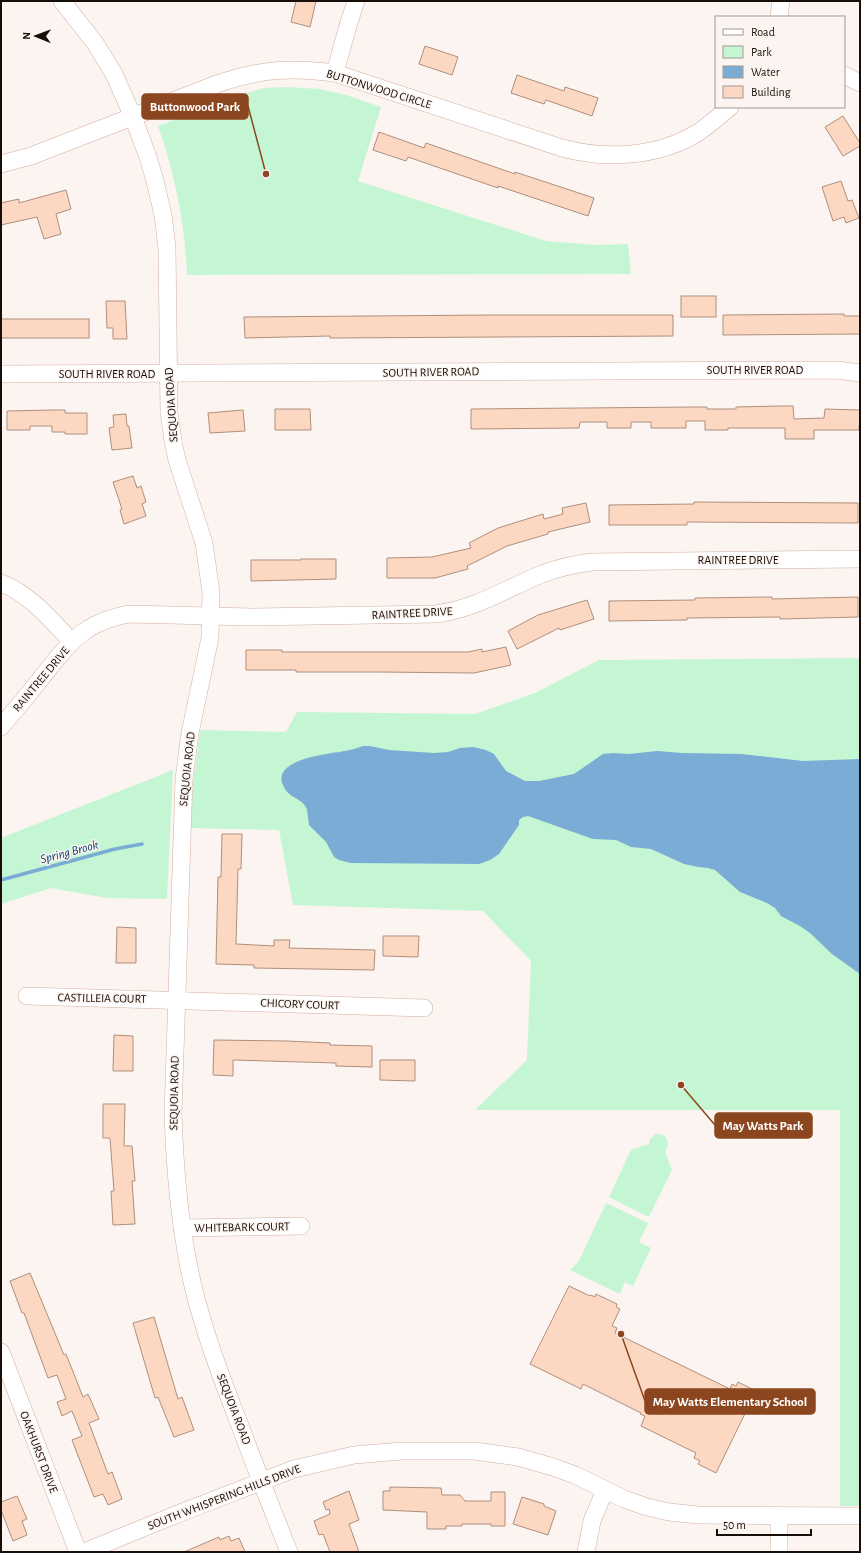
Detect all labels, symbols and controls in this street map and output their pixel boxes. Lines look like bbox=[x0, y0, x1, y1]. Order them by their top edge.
north arrow bbox=[16, 16, 56, 56]
legend bbox=[715, 16, 845, 108]
text: Road bbox=[751, 26, 775, 38]
text: N bbox=[21, 32, 32, 40]
text: Park bbox=[751, 46, 772, 58]
text: Water bbox=[751, 66, 780, 78]
street label: BUTTONWOOD CIRCLE bbox=[325, 67, 433, 111]
text: Building bbox=[751, 86, 791, 98]
callout: Buttonwood Park bbox=[142, 94, 248, 119]
text: Buttonwood Park bbox=[150, 101, 241, 114]
street label: SOUTH RIVER ROAD bbox=[707, 364, 803, 376]
street label: SOUTH RIVER ROAD bbox=[383, 365, 480, 379]
street label: SEQUOIA ROAD bbox=[162, 367, 181, 443]
street label: SOUTH RIVER ROAD bbox=[59, 368, 155, 380]
street label: RAINTREE DRIVE bbox=[698, 554, 779, 566]
street label: RAINTREE DRIVE bbox=[371, 605, 453, 621]
street label: RAINTREE DRIVE bbox=[10, 644, 72, 714]
street label: SEQUOIA ROAD bbox=[177, 731, 198, 807]
water label: Spring Brook bbox=[39, 838, 100, 866]
street label: CASTILLEIA COURT bbox=[57, 991, 147, 1005]
street label: CHICORY COURT bbox=[260, 997, 340, 1011]
street label: SEQUOIA ROAD bbox=[167, 1055, 182, 1131]
callout: May Watts Park bbox=[715, 1113, 812, 1138]
text: May Watts Park bbox=[722, 1120, 804, 1133]
street label: WHITEBARK COURT bbox=[194, 1220, 290, 1234]
street label: SEQUOIA ROAD bbox=[214, 1372, 253, 1447]
callout: May Watts Elementary School bbox=[645, 1389, 815, 1414]
text: May Watts Elementary School bbox=[653, 1396, 807, 1409]
street label: OAKHURST DRIVE bbox=[18, 1409, 60, 1495]
street label: SOUTH WHISPERING HILLS DRIVE bbox=[146, 1462, 302, 1532]
scale bar bbox=[717, 1511, 811, 1537]
text: 50 m bbox=[723, 1519, 746, 1531]

